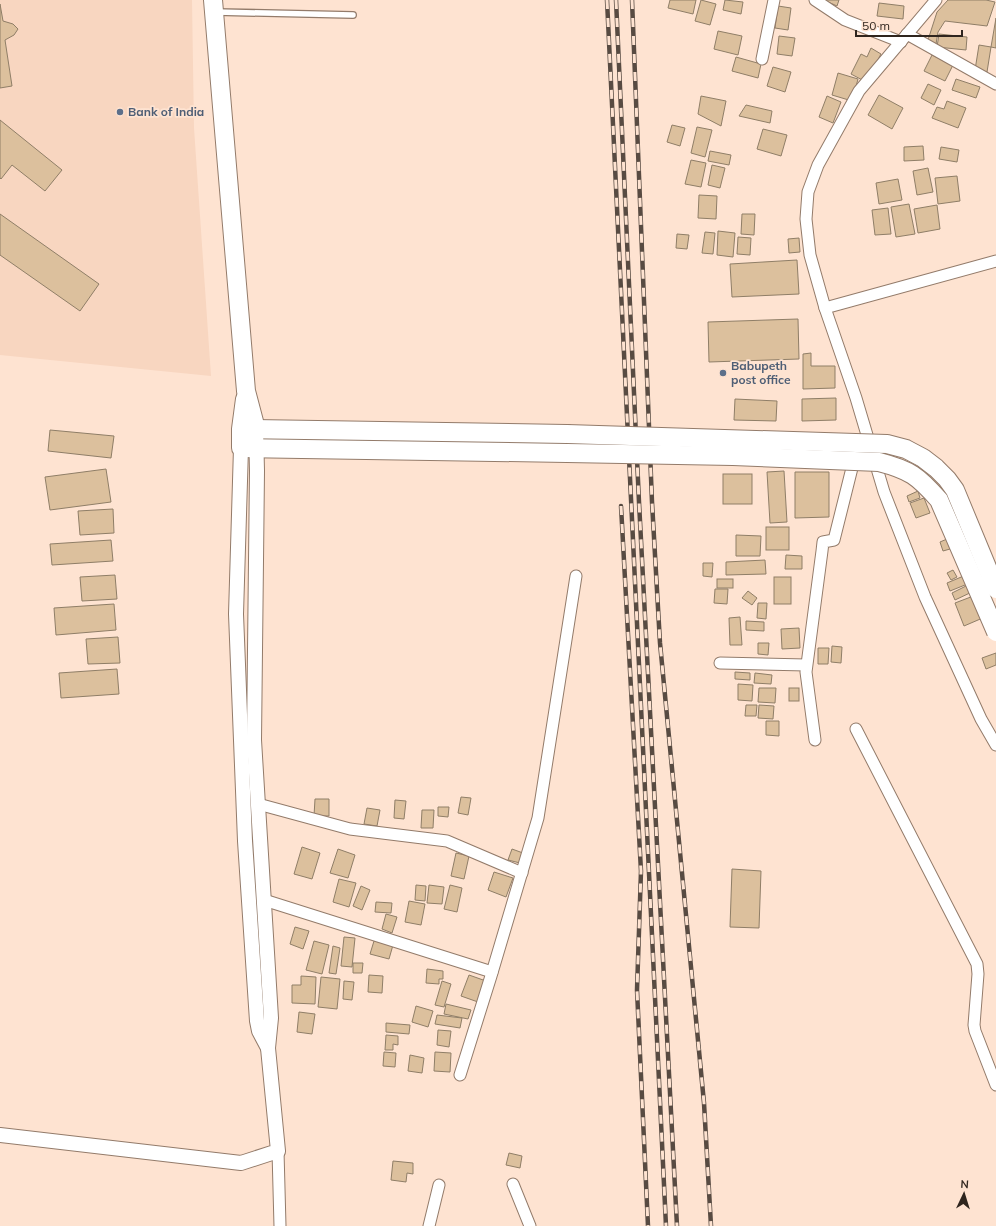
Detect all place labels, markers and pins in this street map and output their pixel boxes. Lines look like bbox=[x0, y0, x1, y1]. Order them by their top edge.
place label: Bank of India bbox=[128, 104, 204, 119]
marker: Bank of India bbox=[115, 107, 125, 117]
place label: Babupeth post office bbox=[731, 358, 791, 387]
marker: Babupeth post office bbox=[718, 368, 728, 378]

